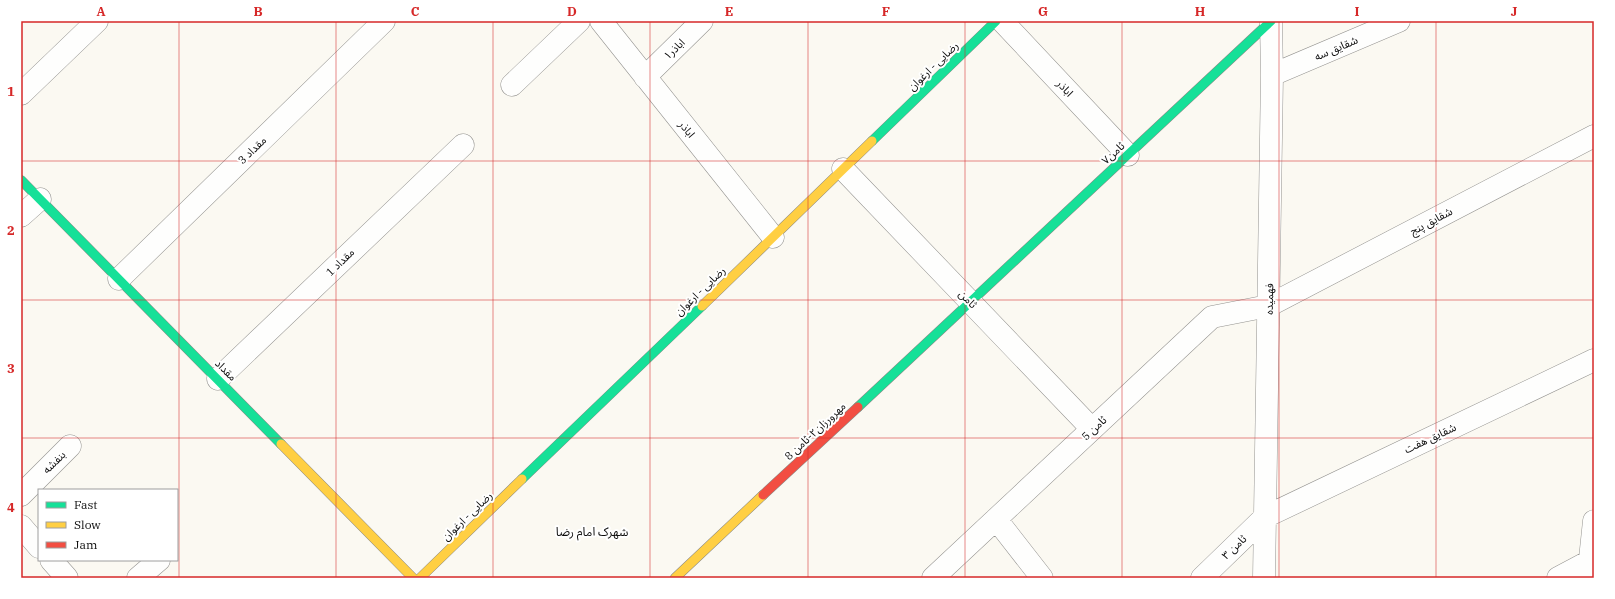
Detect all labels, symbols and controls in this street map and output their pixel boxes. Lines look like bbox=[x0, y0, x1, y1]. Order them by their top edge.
text: A bbox=[96, 3, 106, 20]
text: B bbox=[253, 3, 263, 20]
text: C bbox=[411, 3, 420, 20]
text: D bbox=[567, 3, 577, 20]
text: E bbox=[725, 3, 733, 20]
text: F bbox=[882, 3, 890, 20]
text: G bbox=[1038, 3, 1048, 20]
text: H bbox=[1195, 3, 1206, 20]
text: I bbox=[1355, 3, 1360, 20]
text: J bbox=[1511, 3, 1518, 20]
street label: شقایق سه bbox=[1312, 32, 1360, 63]
street label: اباذر۱ bbox=[660, 36, 688, 63]
street label: رضایی - ارغوان bbox=[905, 38, 961, 94]
street label: اباذر bbox=[1053, 76, 1076, 99]
text: 1 bbox=[7, 83, 15, 100]
street label: اباذر bbox=[675, 117, 698, 140]
street label: مقداد 3 bbox=[235, 133, 269, 167]
street label: ثامن۷ bbox=[1099, 139, 1127, 167]
street label: شقایق پنج bbox=[1407, 204, 1456, 239]
text: 2 bbox=[7, 222, 15, 239]
street label: مقداد 1 bbox=[323, 245, 357, 279]
street label: رضایی - ارغوان bbox=[672, 263, 728, 319]
street label: فهمیده bbox=[1262, 283, 1276, 315]
street label: ثامن bbox=[956, 287, 980, 311]
street label: مقداد bbox=[212, 356, 240, 384]
text: 3 bbox=[7, 360, 15, 377]
street label: مهرورزان۲-ثامن 8 bbox=[781, 399, 849, 463]
street label: ثامن 5 bbox=[1078, 413, 1110, 443]
street label: شقایق هفت bbox=[1402, 420, 1459, 456]
street label: بنفشه bbox=[40, 448, 69, 476]
street label: رضایی - ارغوان bbox=[439, 488, 495, 544]
legend bbox=[38, 489, 178, 561]
text: Fast bbox=[74, 497, 98, 512]
text: 4 bbox=[7, 499, 15, 516]
text: Slow bbox=[74, 517, 101, 532]
district label: شهرک امام رضا bbox=[556, 524, 628, 541]
street label: ثامن ۳ bbox=[1219, 532, 1249, 562]
text: Jam bbox=[74, 537, 98, 552]

